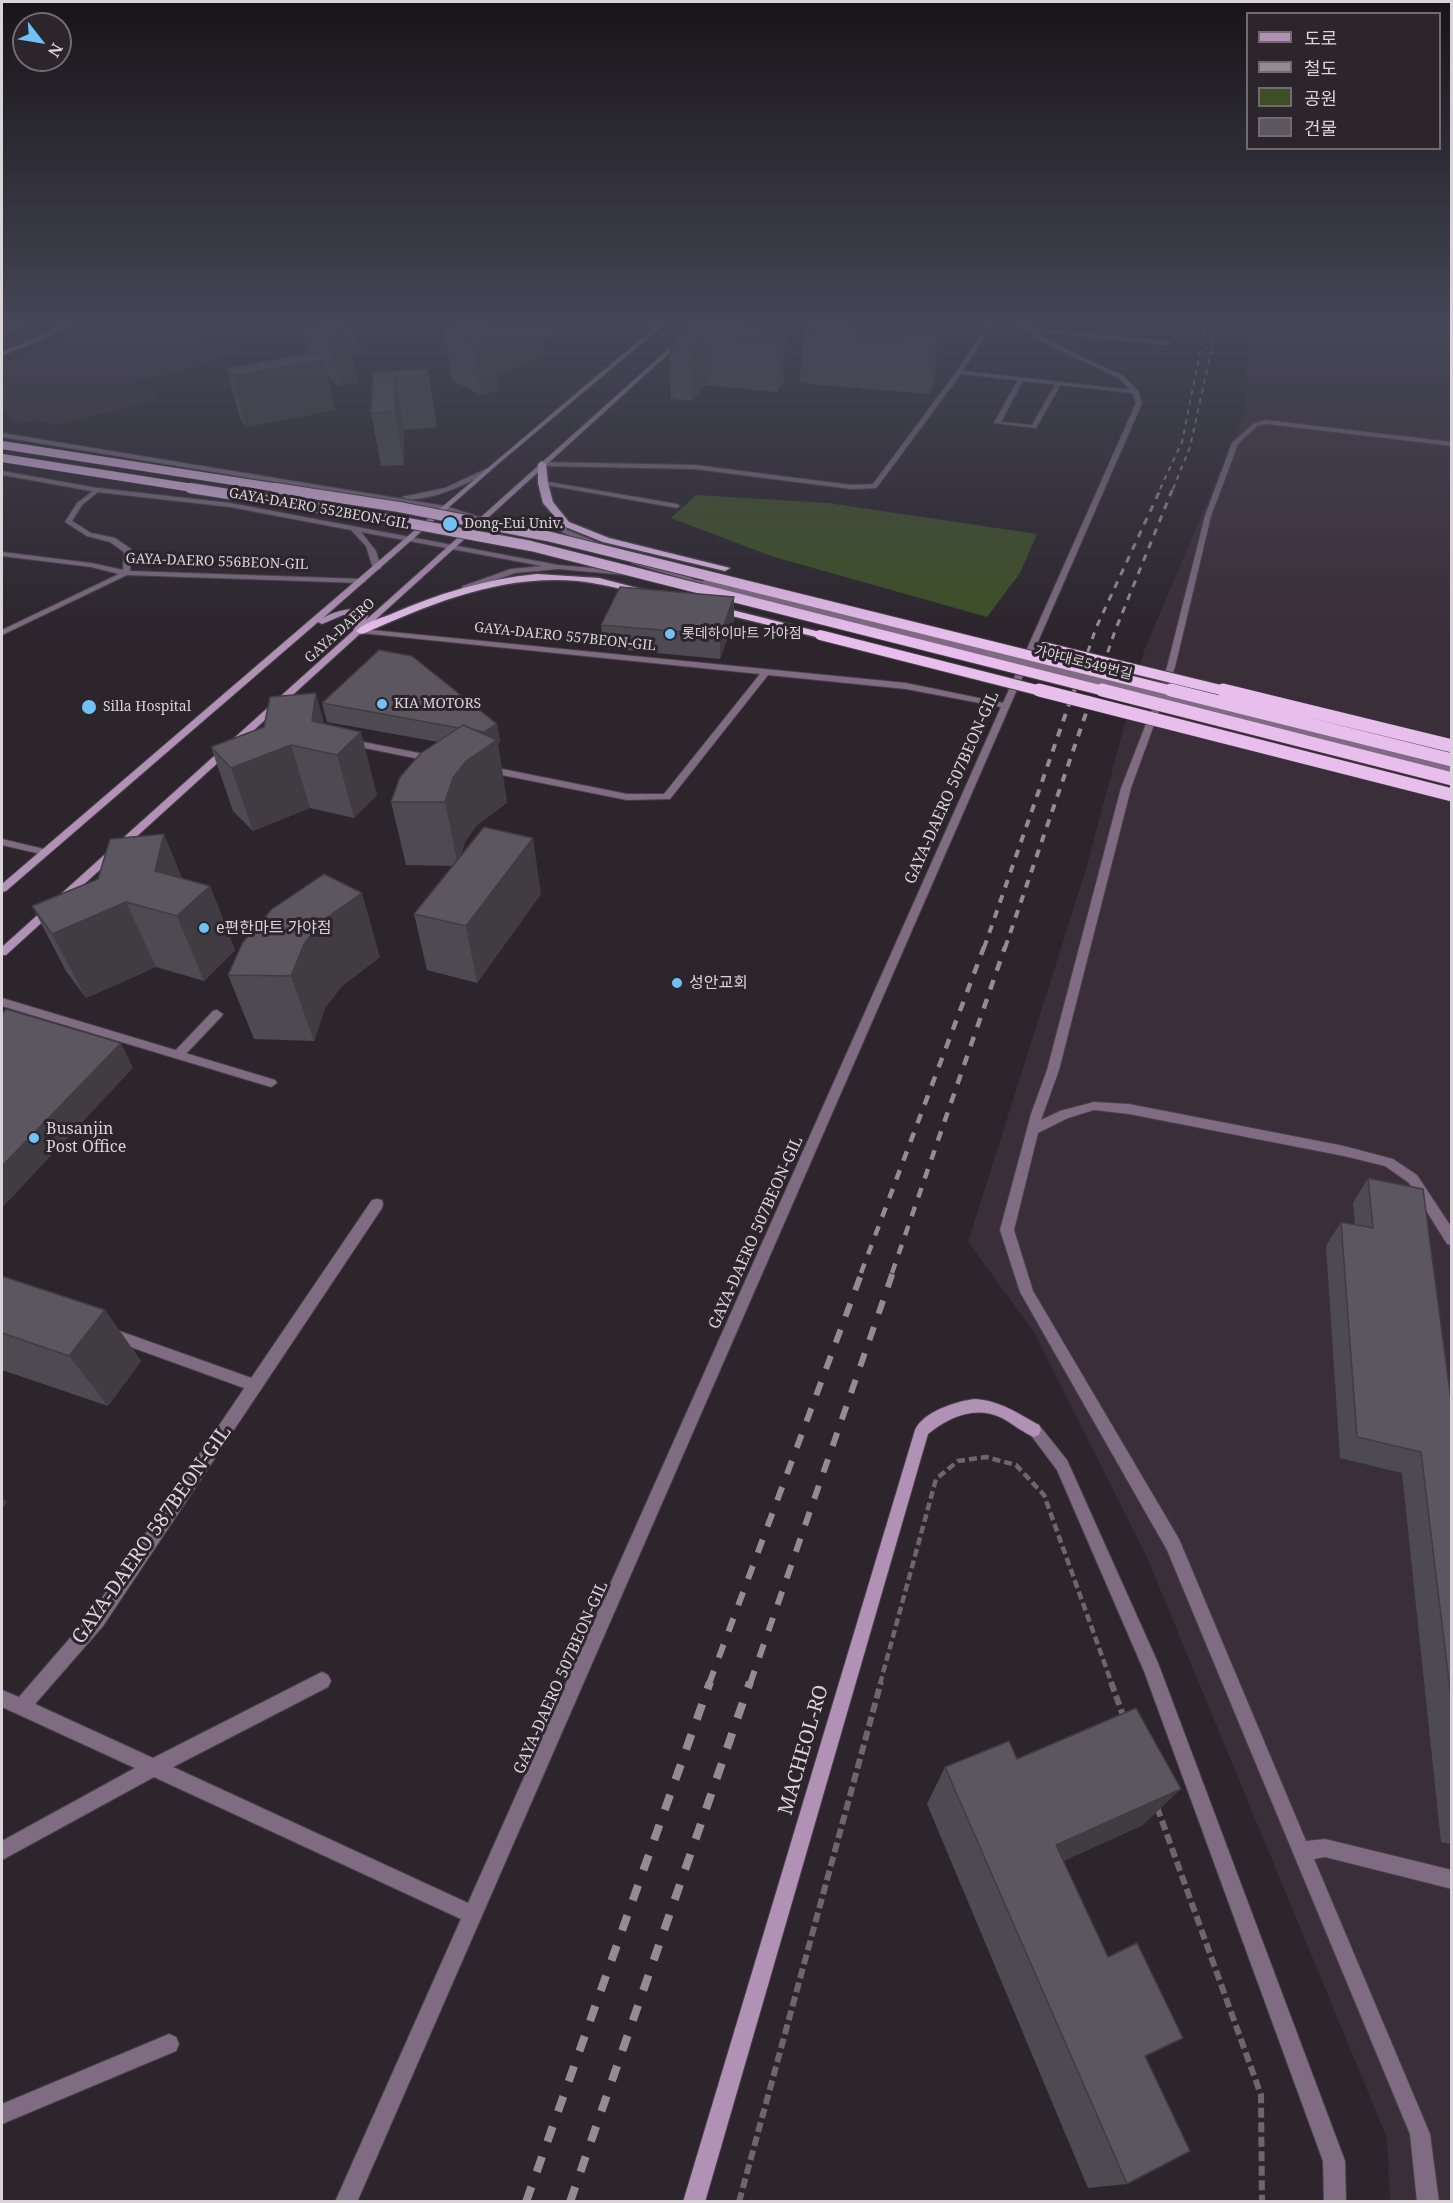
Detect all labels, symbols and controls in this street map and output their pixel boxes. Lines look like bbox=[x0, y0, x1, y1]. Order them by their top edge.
north arrow bbox=[12, 12, 72, 72]
legend bbox=[1246, 12, 1441, 150]
text: 도로 bbox=[1304, 26, 1337, 50]
text: N bbox=[43, 39, 68, 61]
text: 철도 bbox=[1304, 56, 1337, 80]
text: 공원 bbox=[1304, 86, 1337, 110]
text: 건물 bbox=[1304, 116, 1337, 140]
street label: GAYA-DAERO 552BEON-GIL bbox=[227, 485, 411, 533]
marker: Dong-Eui Univ. bbox=[441, 515, 459, 533]
place label: Dong-Eui Univ. bbox=[464, 516, 563, 532]
street label: GAYA-DAERO 556BEON-GIL bbox=[125, 550, 309, 574]
street label: GAYA-DAERO bbox=[301, 595, 379, 667]
street label: GAYA-DAERO 557BEON-GIL bbox=[473, 619, 657, 655]
place label: 롯데하이마트 가야점 bbox=[682, 626, 802, 642]
marker: 롯데하이마트 가야점 bbox=[663, 627, 677, 641]
street label: 가야대로549번길 bbox=[1032, 643, 1134, 683]
street label: GAYA-DAERO 507BEON-GIL bbox=[901, 689, 1003, 887]
place label: KIA MOTORS bbox=[394, 696, 481, 712]
marker: KIA MOTORS bbox=[375, 697, 389, 711]
marker: Silla Hospital bbox=[80, 698, 98, 716]
place label: Silla Hospital bbox=[103, 699, 191, 715]
place label: e편한마트 가야점 bbox=[216, 918, 332, 938]
marker: e편한마트 가야점 bbox=[197, 921, 211, 935]
place label: 성안교회 bbox=[689, 973, 748, 993]
marker: 성안교회 bbox=[670, 976, 684, 990]
place label: Busanjin Post Office bbox=[46, 1119, 126, 1157]
marker: Busanjin Post Office bbox=[27, 1131, 41, 1145]
street label: GAYA-DAERO 507BEON-GIL bbox=[705, 1134, 807, 1332]
street label: GAYA-DAERO 587BEON-GIL bbox=[67, 1421, 237, 1649]
street label: GAYA-DAERO 507BEON-GIL bbox=[510, 1579, 612, 1777]
street label: MACHEOL-RO bbox=[774, 1682, 834, 1818]

